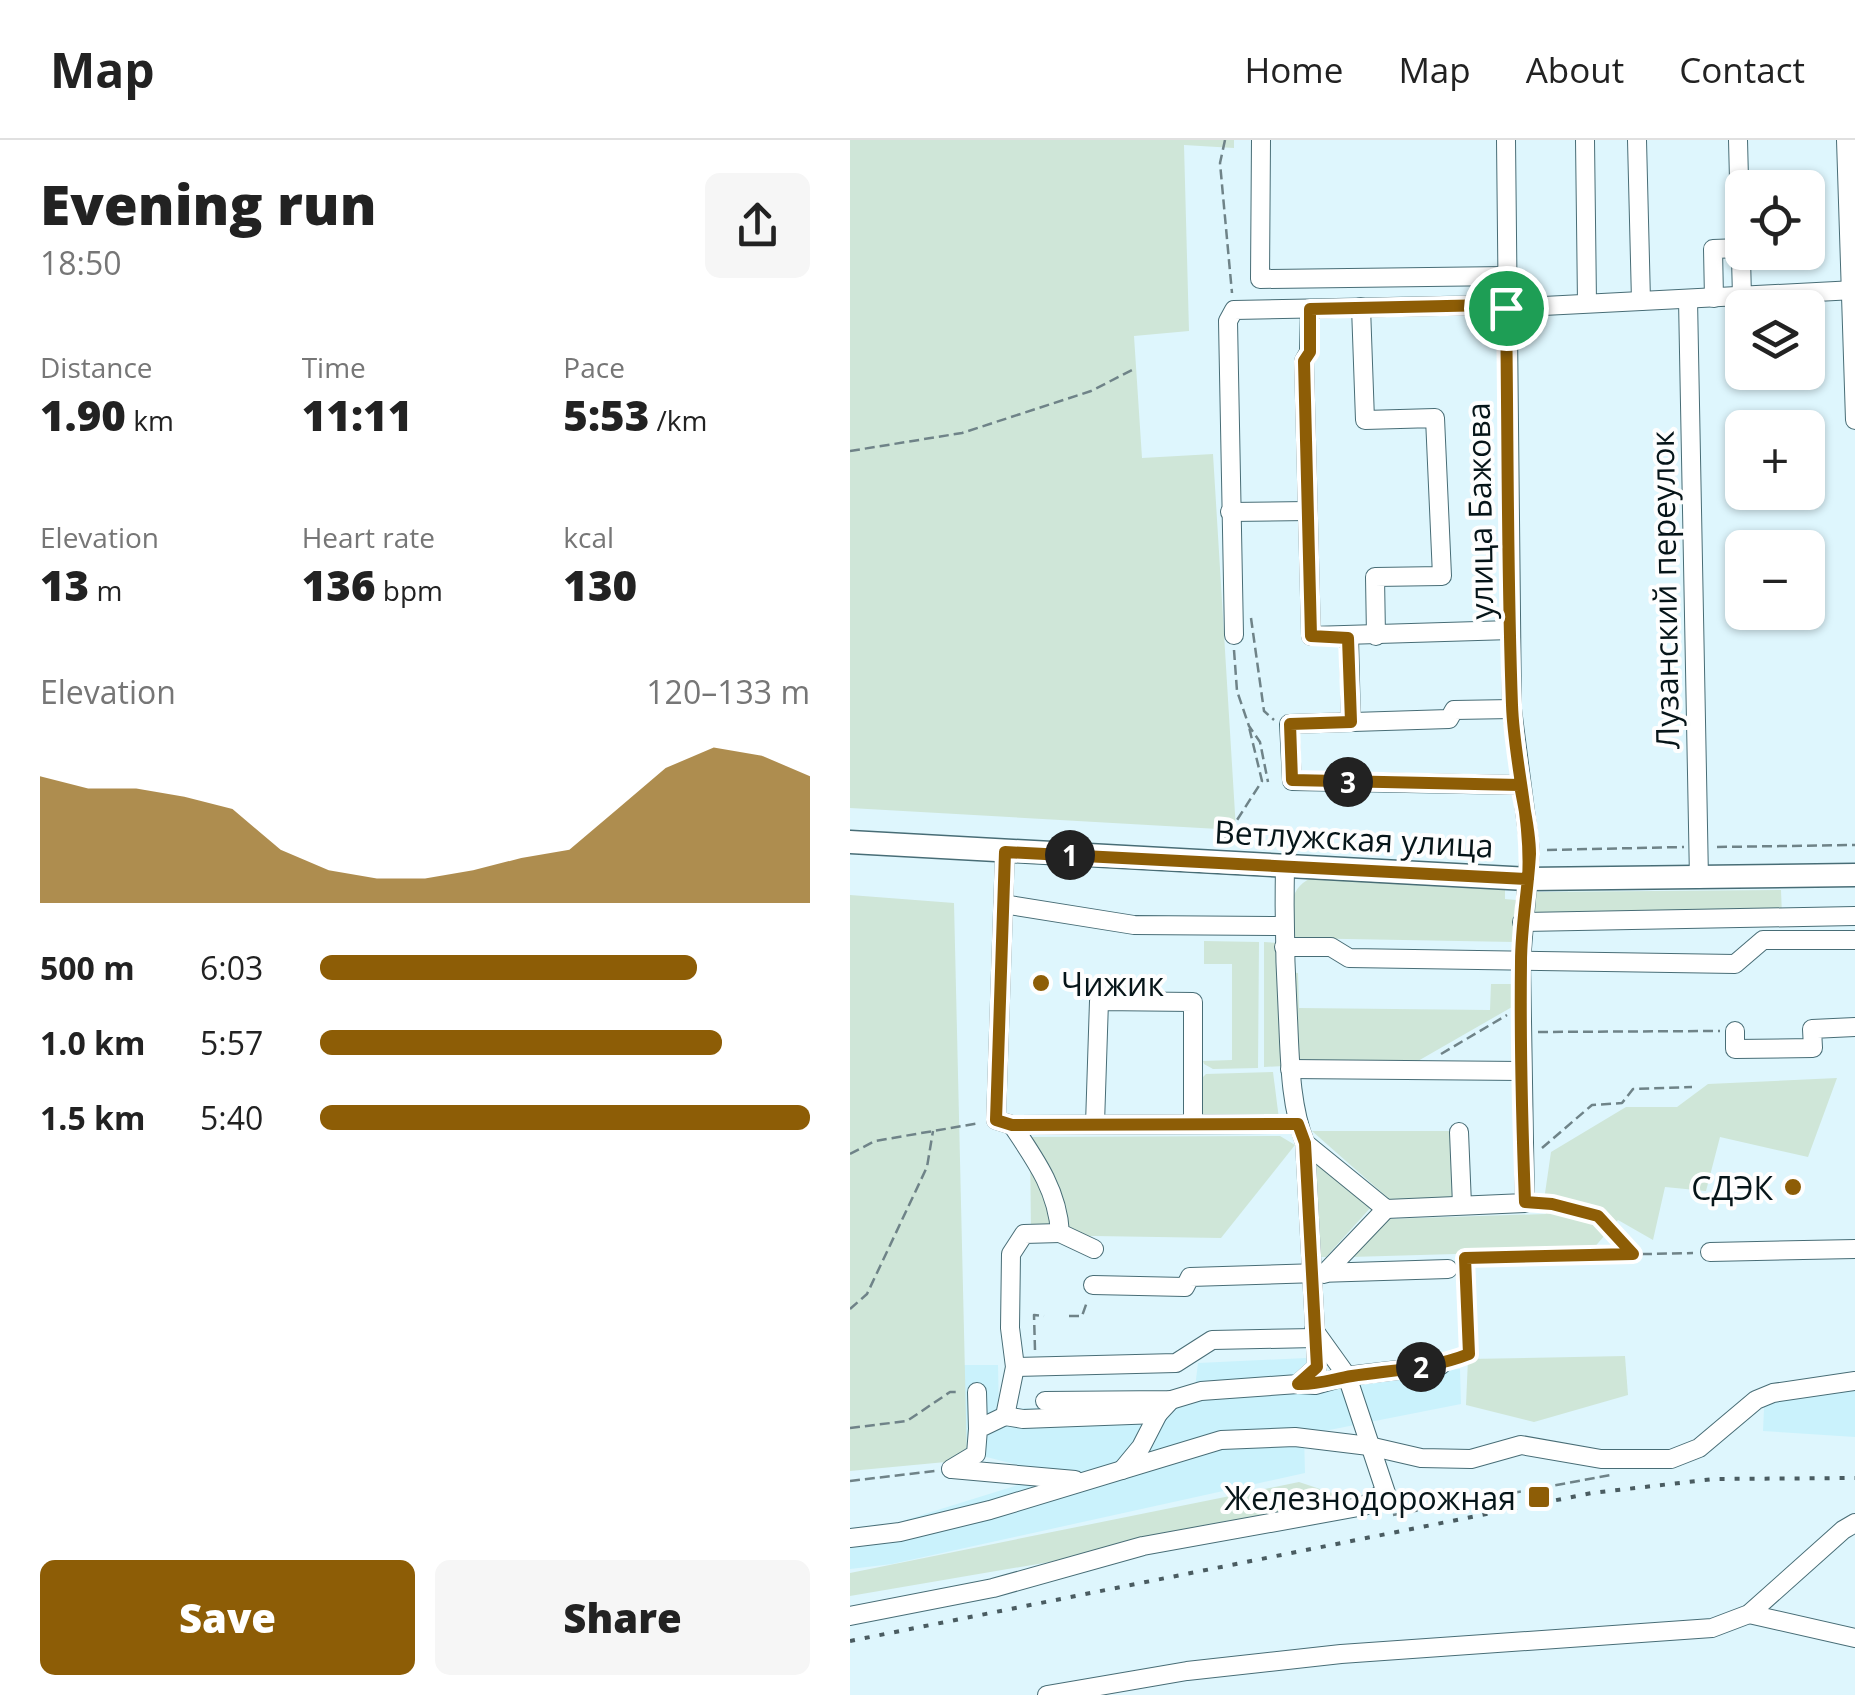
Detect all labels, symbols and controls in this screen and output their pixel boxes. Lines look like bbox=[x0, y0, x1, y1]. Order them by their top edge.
text: Map bbox=[50, 37, 155, 102]
text: Home bbox=[1244, 46, 1343, 93]
text: Map bbox=[1398, 46, 1471, 93]
text: About bbox=[1526, 46, 1624, 93]
text: Contact bbox=[1679, 46, 1805, 93]
text: Evening run bbox=[40, 166, 376, 241]
map controls bbox=[1725, 170, 1825, 630]
button: locate bbox=[1725, 170, 1825, 270]
button: share bbox=[705, 173, 810, 278]
text: 18:50 bbox=[40, 241, 122, 284]
pin bbox=[1464, 266, 1549, 351]
icon: arrive bbox=[1479, 281, 1534, 336]
button: layers bbox=[1725, 290, 1825, 390]
text: Distance bbox=[40, 348, 153, 386]
text: Time bbox=[302, 348, 366, 386]
text: Pace bbox=[563, 348, 625, 386]
text: 1.90 bbox=[40, 386, 126, 443]
text: 11:11 bbox=[302, 386, 412, 443]
text: 5:53 bbox=[563, 386, 649, 443]
text: km bbox=[126, 401, 174, 439]
text: /km bbox=[649, 401, 707, 439]
street label: улица Бажова bbox=[1456, 402, 1502, 620]
button: + bbox=[1725, 410, 1825, 510]
street label: Лузанский переулок bbox=[1640, 430, 1688, 750]
text: Elevation bbox=[40, 518, 159, 556]
text: Heart rate bbox=[302, 518, 435, 556]
text: kcal bbox=[563, 518, 614, 556]
button: − bbox=[1725, 530, 1825, 630]
text: 13 bbox=[40, 556, 89, 613]
text: 136 bbox=[302, 556, 375, 613]
text: 130 bbox=[563, 556, 637, 613]
text: m bbox=[89, 571, 122, 609]
text: bpm bbox=[375, 571, 443, 609]
text: Elevation bbox=[40, 670, 176, 713]
text: 120–133 m bbox=[646, 670, 810, 713]
pin: 3 bbox=[1323, 757, 1373, 807]
text: 3 bbox=[1340, 763, 1356, 801]
street label: Ветлужская улица bbox=[1213, 809, 1495, 867]
pin: 1 bbox=[1045, 830, 1095, 880]
text: 1 bbox=[1062, 836, 1078, 874]
text: 500 m bbox=[40, 946, 135, 989]
text: 6:03 bbox=[200, 946, 263, 989]
place label: Чижик bbox=[1061, 962, 1164, 1005]
marker: Чижик bbox=[1030, 972, 1052, 994]
text: 1.0 km bbox=[40, 1021, 145, 1064]
text: 5:57 bbox=[200, 1021, 263, 1064]
text: 1.5 km bbox=[40, 1096, 145, 1139]
text: 5:40 bbox=[200, 1096, 263, 1139]
place label: СДЭК bbox=[1691, 1166, 1773, 1209]
marker: СДЭК bbox=[1782, 1176, 1804, 1198]
pin: 2 bbox=[1396, 1342, 1446, 1392]
text: 2 bbox=[1413, 1348, 1429, 1386]
place label: Железнодорожная bbox=[1224, 1476, 1516, 1519]
marker: Железнодорожная bbox=[1526, 1484, 1552, 1510]
button: Save bbox=[40, 1560, 415, 1675]
button: Share bbox=[435, 1560, 810, 1675]

